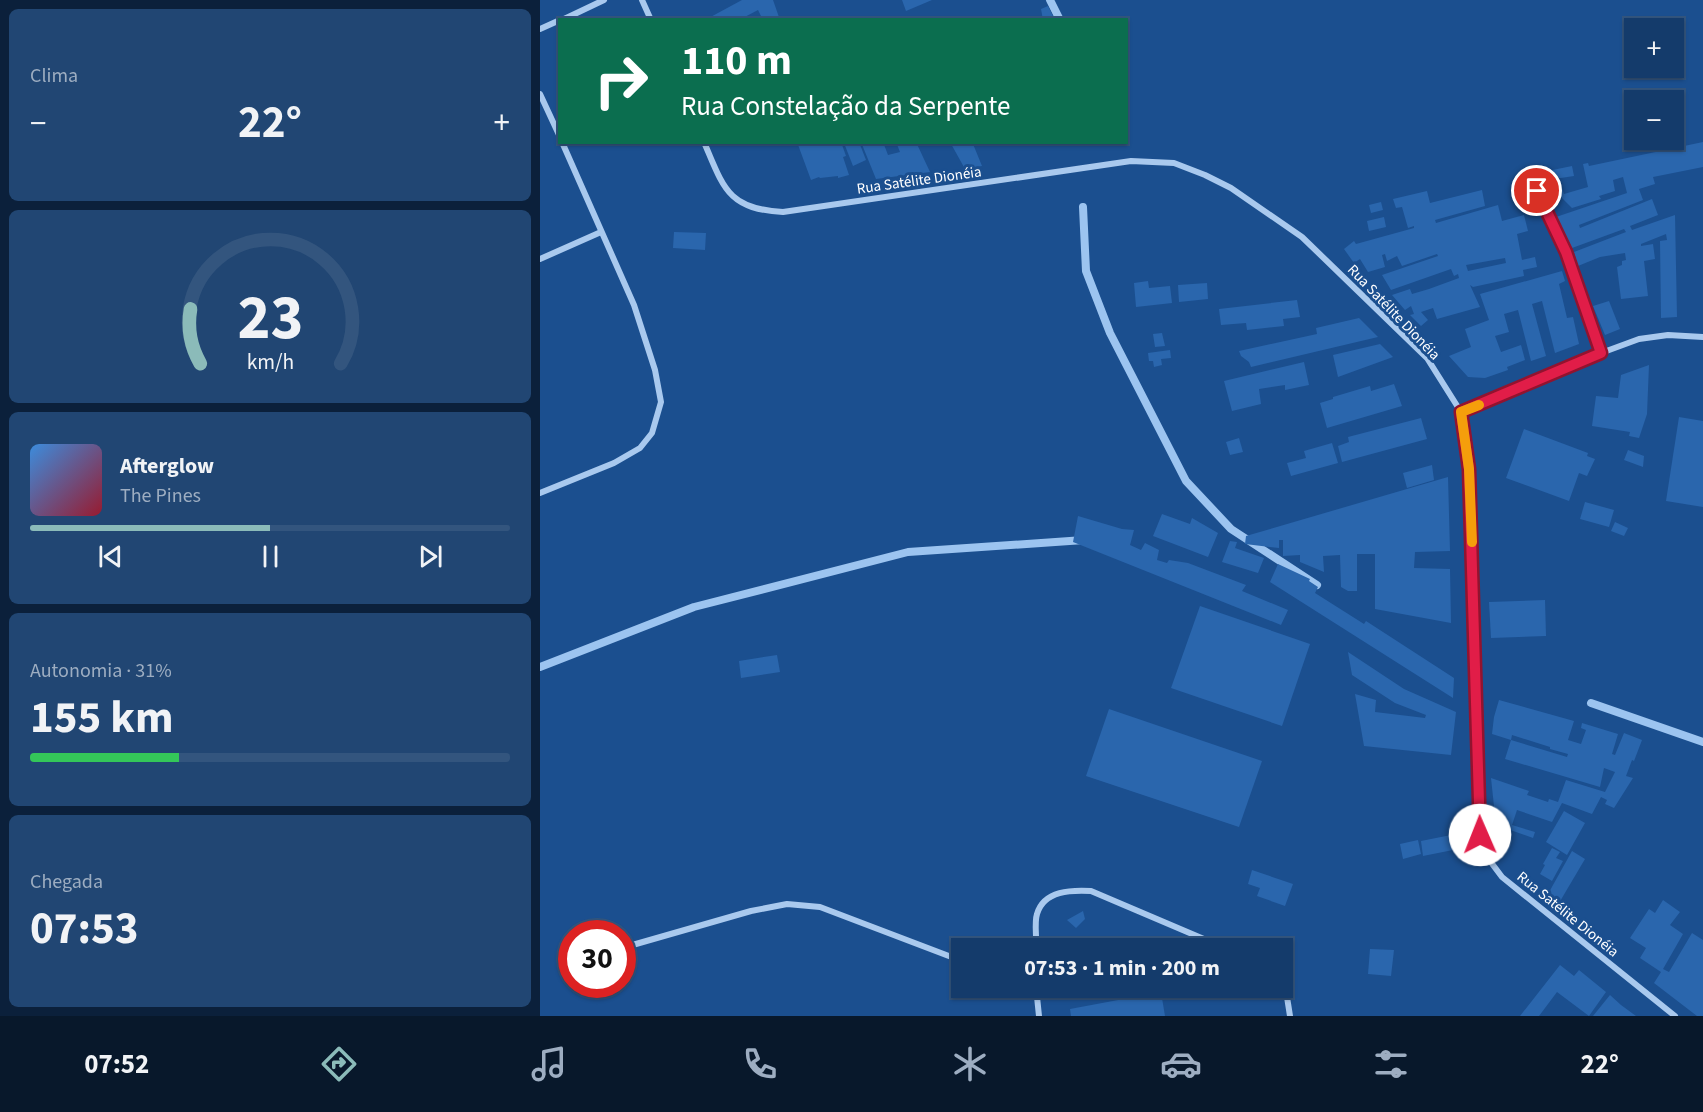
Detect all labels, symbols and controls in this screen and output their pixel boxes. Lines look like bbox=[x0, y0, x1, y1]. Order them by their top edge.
map controls bbox=[1624, 18, 1684, 150]
button: + bbox=[1624, 18, 1684, 78]
text: 110 m bbox=[681, 31, 792, 91]
icon: right bbox=[582, 42, 660, 120]
text: Clima bbox=[30, 62, 78, 90]
text: Rua Constelação da Serpente bbox=[681, 87, 1010, 126]
button: − bbox=[1624, 90, 1684, 150]
text: 22° bbox=[238, 91, 302, 155]
text: − bbox=[30, 100, 46, 147]
text: + bbox=[494, 100, 510, 147]
street label: Rua Satélite Dionéia bbox=[855, 161, 983, 200]
pin bbox=[1511, 165, 1562, 216]
icon: arrive bbox=[1520, 174, 1553, 207]
street label: Rua Satélite Dionéia bbox=[1342, 260, 1445, 365]
text: 23 bbox=[237, 274, 303, 363]
text: km/h bbox=[246, 347, 294, 378]
text: Afterglow bbox=[120, 450, 214, 482]
text: The Pines bbox=[120, 482, 201, 510]
icon: previous bbox=[94, 540, 127, 573]
icon: pause bbox=[254, 540, 287, 573]
icon: next bbox=[414, 540, 447, 573]
text: Autonomia · 31% bbox=[30, 657, 172, 685]
text: 155 km bbox=[30, 686, 174, 750]
position arrow bbox=[1448, 803, 1512, 867]
street label: Rua Satélite Dionéia bbox=[1512, 867, 1623, 962]
text: Chegada bbox=[30, 868, 103, 896]
text: 07:53 bbox=[30, 897, 139, 961]
speed limit sign: 30 bbox=[558, 920, 636, 998]
text: 07:53 · 1 min · 200 m bbox=[1024, 952, 1220, 984]
icon: directions bbox=[318, 1043, 360, 1085]
icon: music bbox=[528, 1043, 570, 1085]
icon: phone bbox=[739, 1043, 781, 1085]
icon: climate bbox=[949, 1043, 991, 1085]
icon: car bbox=[1160, 1043, 1202, 1085]
icon: filters bbox=[1370, 1043, 1412, 1085]
text: 07:52 bbox=[84, 1045, 149, 1084]
text: 22° bbox=[1580, 1045, 1619, 1084]

